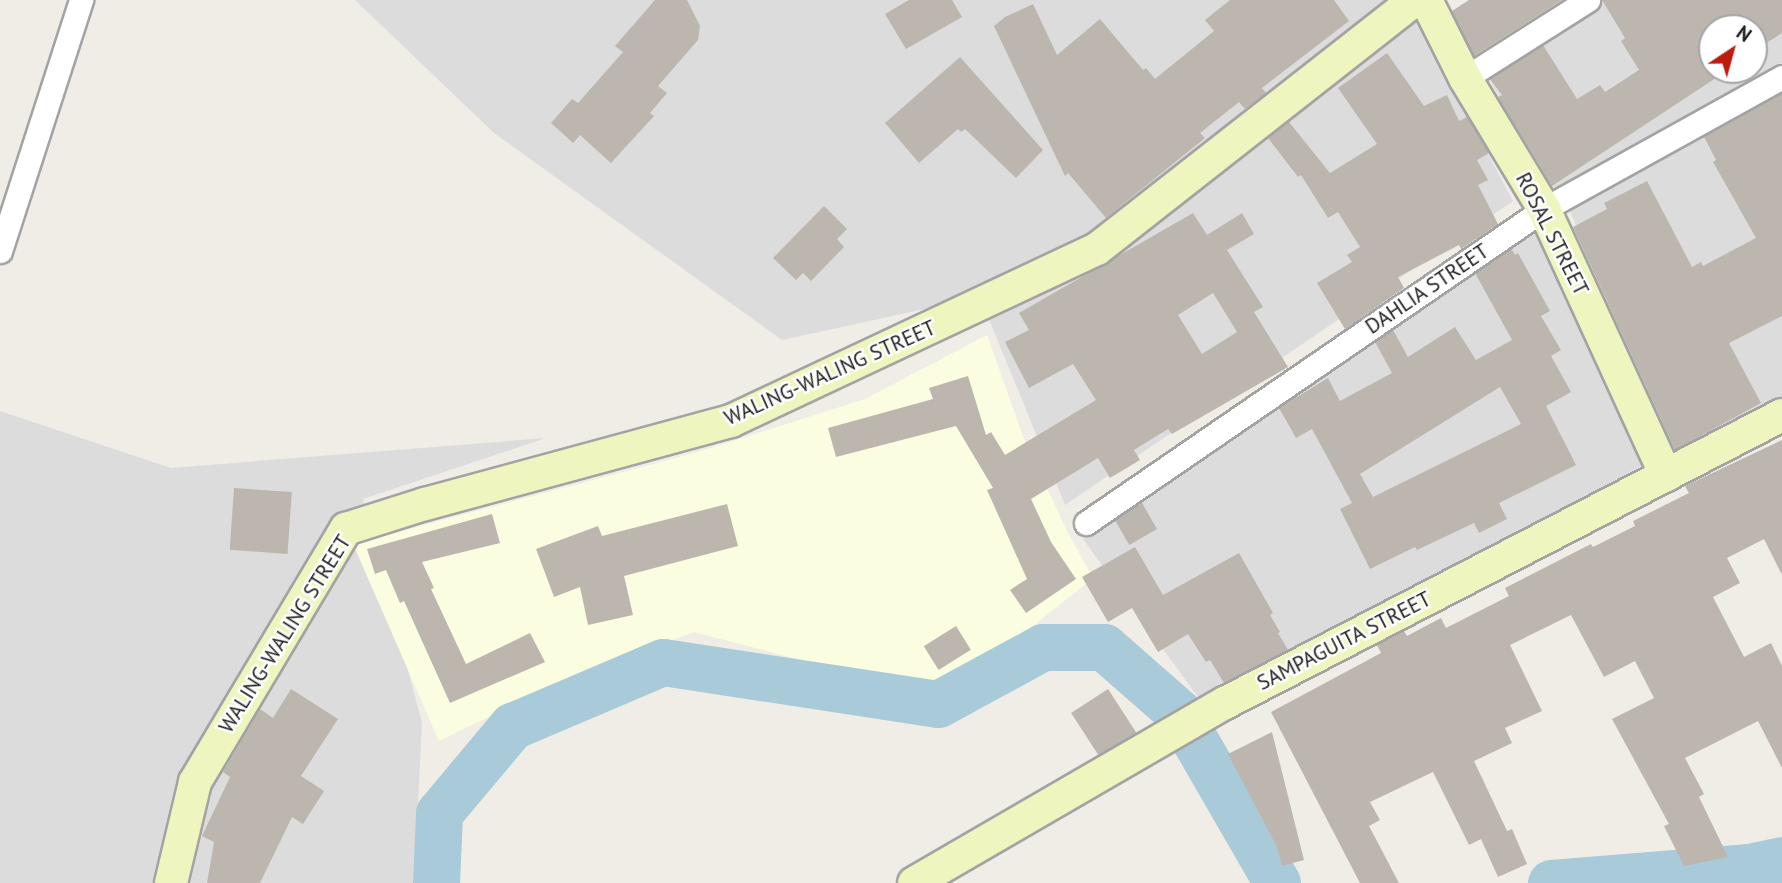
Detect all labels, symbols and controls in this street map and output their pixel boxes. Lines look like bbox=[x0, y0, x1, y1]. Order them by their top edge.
north arrow bbox=[1698, 14, 1768, 84]
text: N bbox=[1732, 20, 1756, 47]
street label: ROSAL STREET bbox=[1510, 168, 1594, 300]
street label: DAHLIA STREET bbox=[1360, 238, 1494, 340]
street label: WALING-WALING STREET bbox=[720, 315, 940, 431]
street label: WALING-WALING STREET bbox=[214, 530, 356, 738]
street label: SAMPAGUITA STREET bbox=[1253, 586, 1435, 696]

